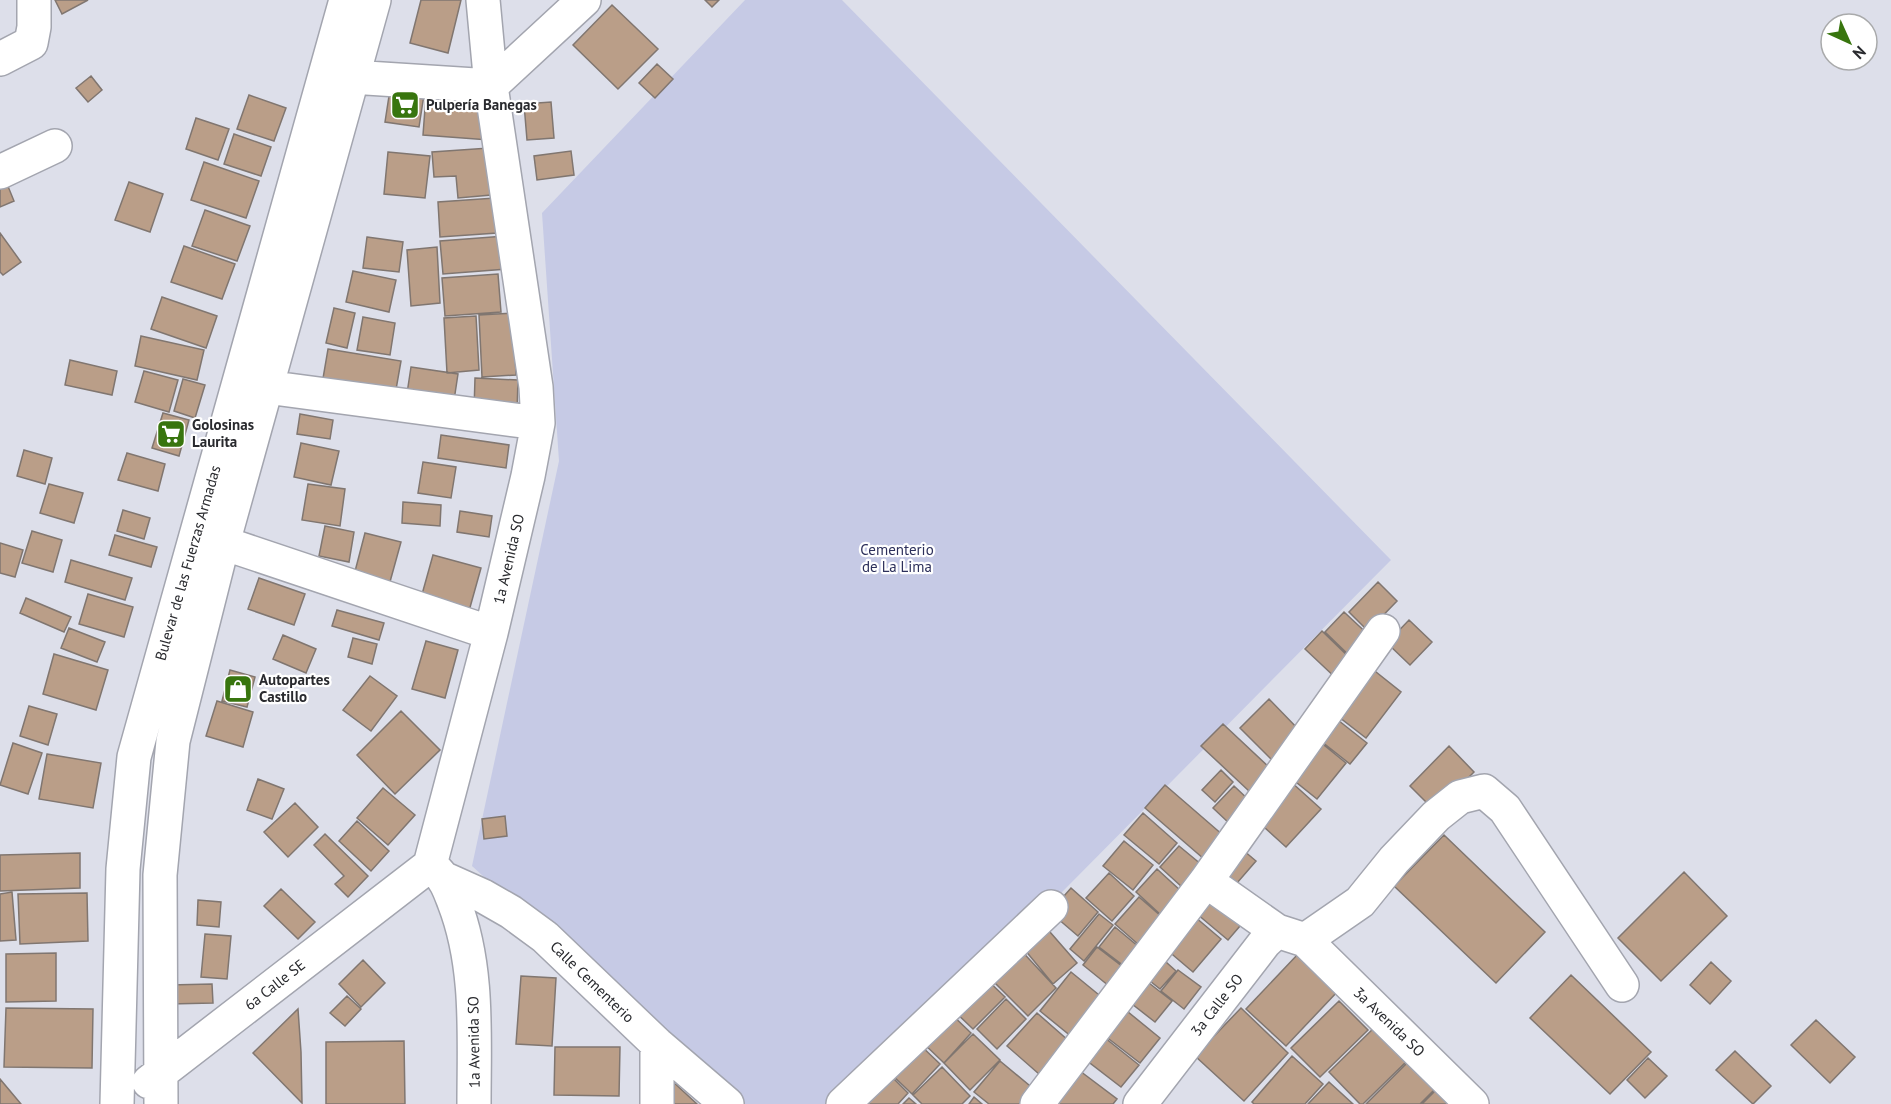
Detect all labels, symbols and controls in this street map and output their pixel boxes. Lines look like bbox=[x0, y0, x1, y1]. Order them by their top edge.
north arrow bbox=[1819, 12, 1879, 72]
text: N bbox=[1849, 42, 1870, 63]
supermarket icon: Pulpería Banegas bbox=[389, 89, 421, 121]
place label: Pulpería Banegas bbox=[426, 95, 537, 114]
place label: Golosinas Laurita bbox=[192, 415, 254, 451]
supermarket icon: Golosinas Laurita bbox=[155, 418, 187, 450]
street label: Bulevar de las Fuerzas Armadas bbox=[151, 463, 224, 663]
street label: 1a Avenida SO bbox=[489, 512, 528, 606]
park label: Cementerio de La Lima bbox=[860, 540, 934, 576]
place label: Autopartes Castillo bbox=[259, 670, 330, 706]
shop icon: Autopartes Castillo bbox=[222, 673, 254, 705]
street label: Calle Cementerio bbox=[546, 937, 638, 1027]
street label: 6a Calle SE bbox=[241, 955, 309, 1014]
street label: 3a Calle SO bbox=[1186, 970, 1247, 1040]
street label: 3a Avenida SO bbox=[1350, 983, 1429, 1060]
street label: 1a Avenida SO bbox=[463, 996, 484, 1088]

